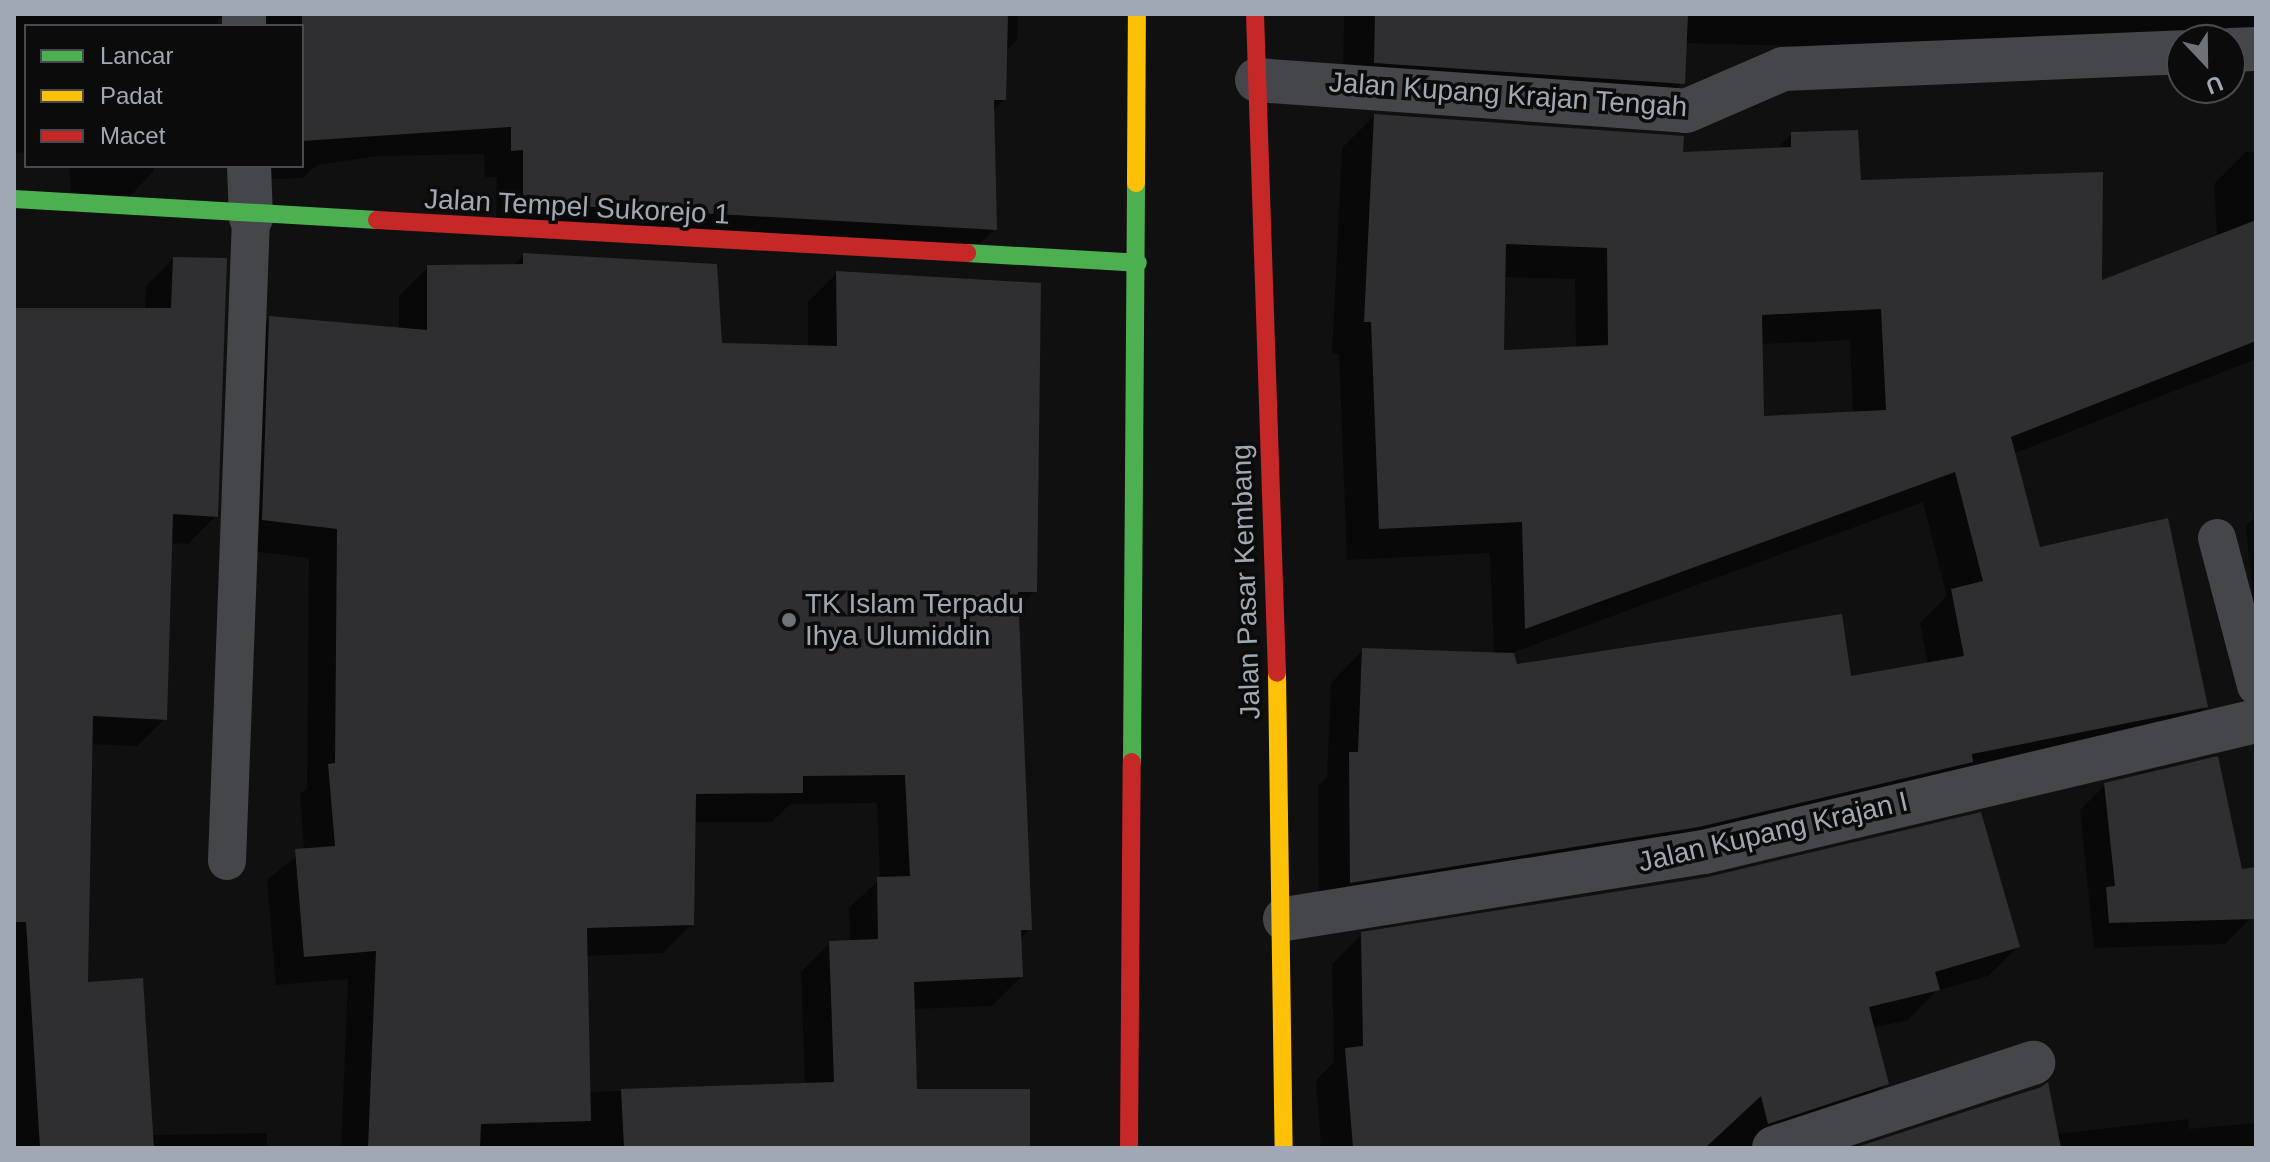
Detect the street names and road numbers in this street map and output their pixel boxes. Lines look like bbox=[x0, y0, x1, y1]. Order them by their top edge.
street label: Jalan Kupang Krajan Tengah bbox=[1327, 66, 1689, 124]
street label: Jalan Tempel Sukorejo 1 bbox=[423, 182, 731, 232]
street label: Jalan Pasar Kembang bbox=[1224, 444, 1268, 720]
street label: Jalan Kupang Krajan I bbox=[1635, 785, 1911, 879]

